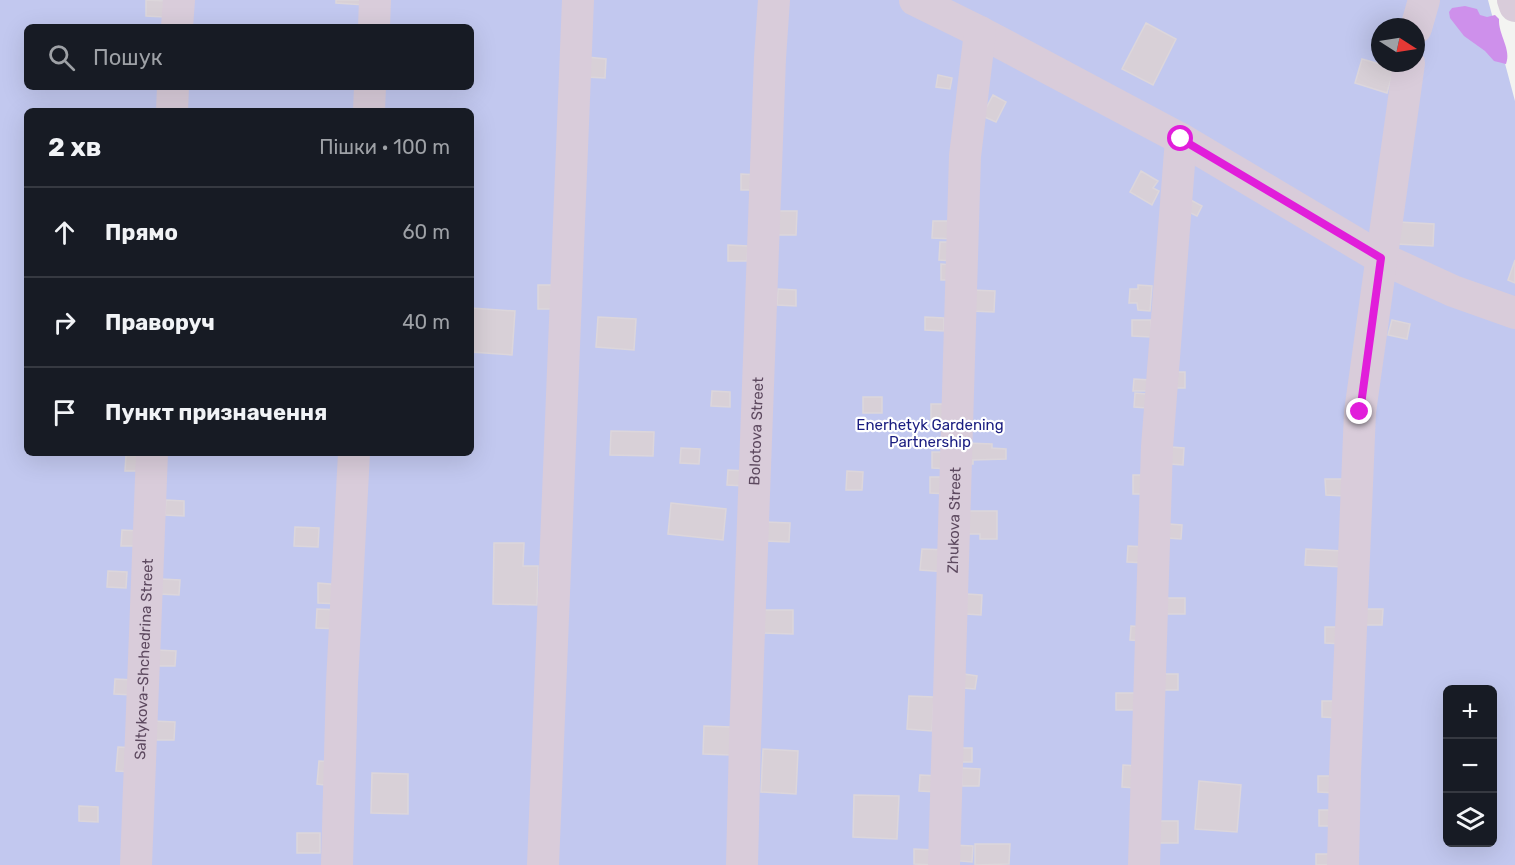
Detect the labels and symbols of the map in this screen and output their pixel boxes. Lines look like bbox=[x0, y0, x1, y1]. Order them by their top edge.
north arrow bbox=[1371, 18, 1425, 72]
route start bbox=[1167, 125, 1193, 151]
street label: Bolotova Street bbox=[745, 377, 767, 486]
route end bbox=[1346, 398, 1372, 424]
park label: Enerhetyk Gardening Partnership bbox=[856, 416, 1004, 451]
street label: Zhukova Street bbox=[944, 467, 965, 574]
street label: Saltykova-Shchedrina Street bbox=[131, 558, 157, 760]

